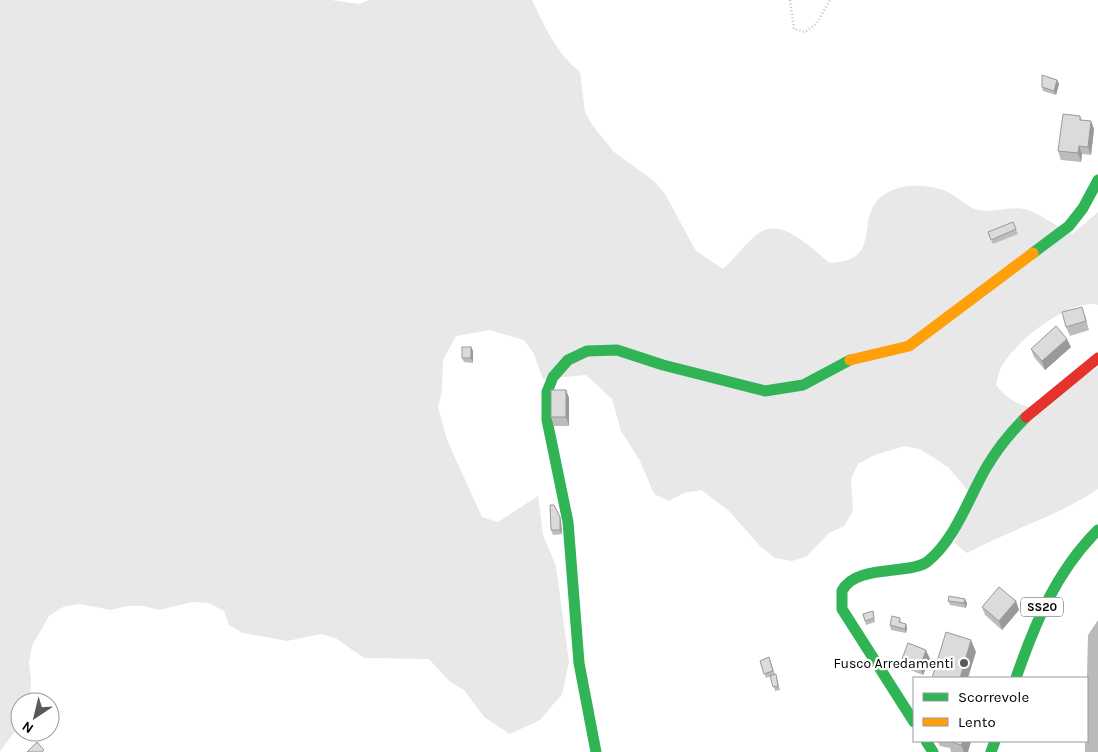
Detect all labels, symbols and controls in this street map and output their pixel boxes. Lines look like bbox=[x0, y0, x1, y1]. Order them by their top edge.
road number: SS20 bbox=[1021, 598, 1063, 616]
place label: Fusco Arredamenti bbox=[833, 655, 954, 672]
marker: Fusco Arredamenti bbox=[958, 657, 970, 669]
legend bbox=[913, 677, 1088, 742]
text: Scorrevole bbox=[958, 688, 1029, 706]
north arrow bbox=[10, 692, 60, 742]
text: Lento bbox=[958, 713, 996, 731]
text: N bbox=[19, 717, 37, 737]

